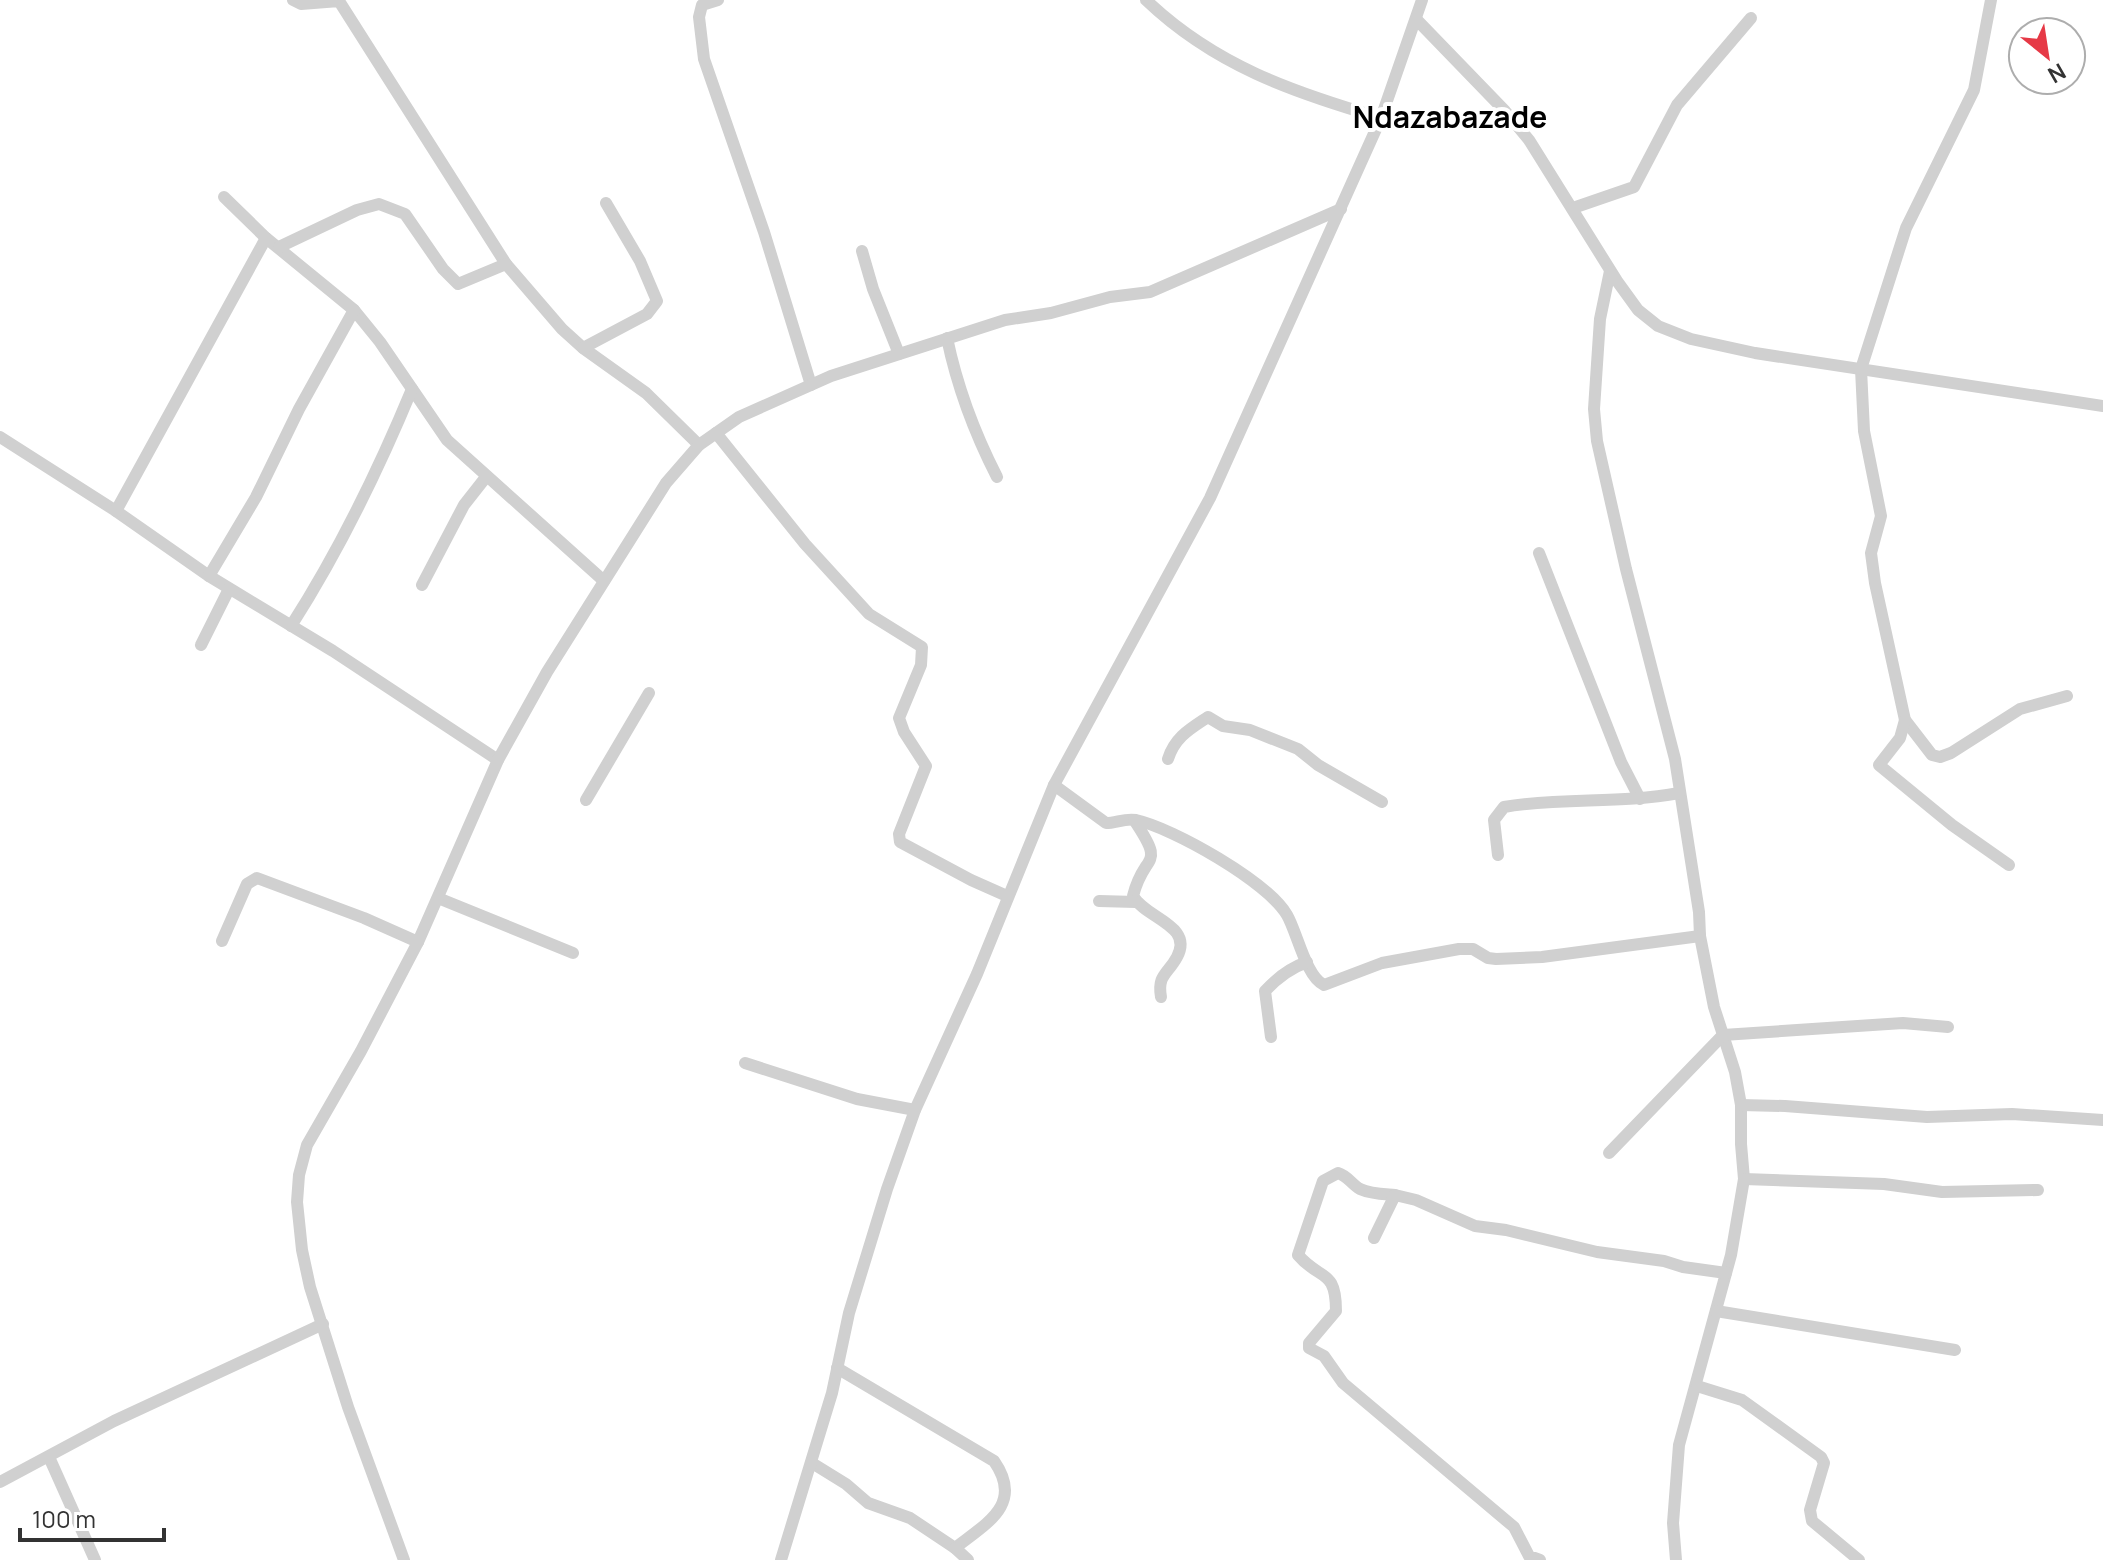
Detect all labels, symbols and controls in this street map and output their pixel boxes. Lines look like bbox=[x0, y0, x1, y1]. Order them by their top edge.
north arrow bbox=[2007, 16, 2087, 96]
text: N bbox=[2043, 56, 2071, 90]
district label: Ndazabazade bbox=[1353, 96, 1547, 137]
scale bar bbox=[20, 1492, 164, 1542]
text: 100 m bbox=[32, 1502, 96, 1535]

